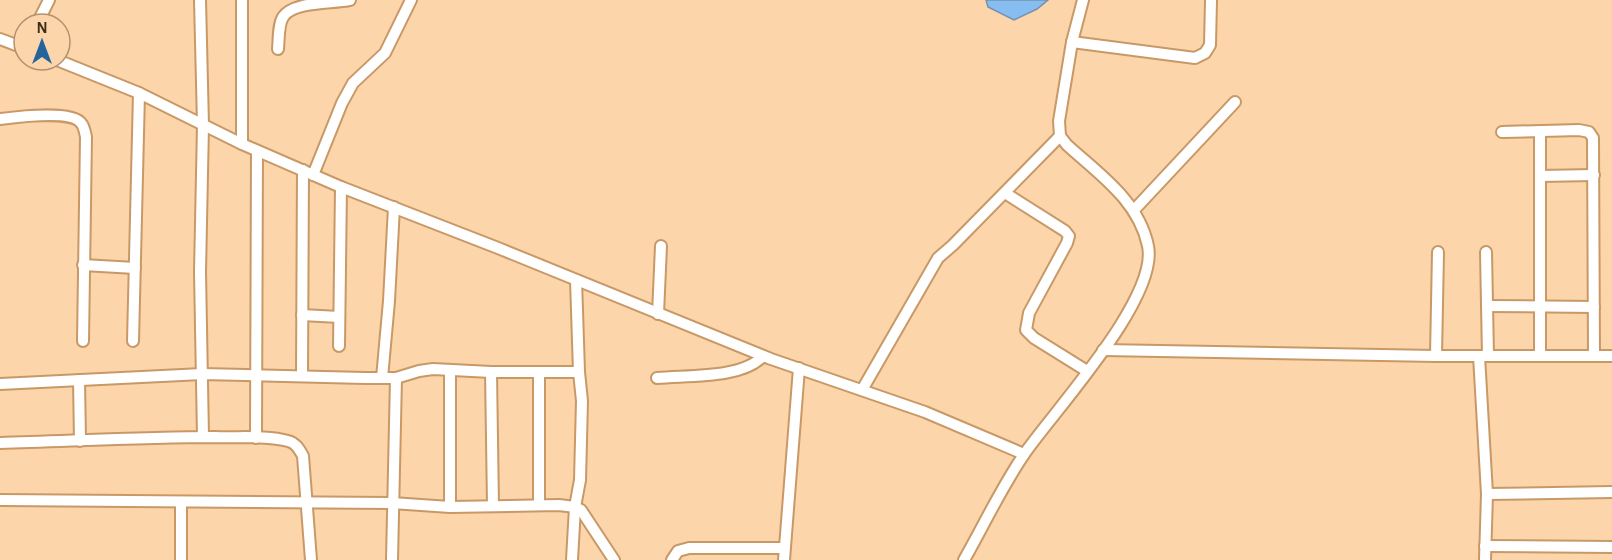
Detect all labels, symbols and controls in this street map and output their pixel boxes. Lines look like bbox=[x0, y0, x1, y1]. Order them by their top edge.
north arrow bbox=[12, 12, 72, 72]
text: N bbox=[36, 20, 48, 36]

